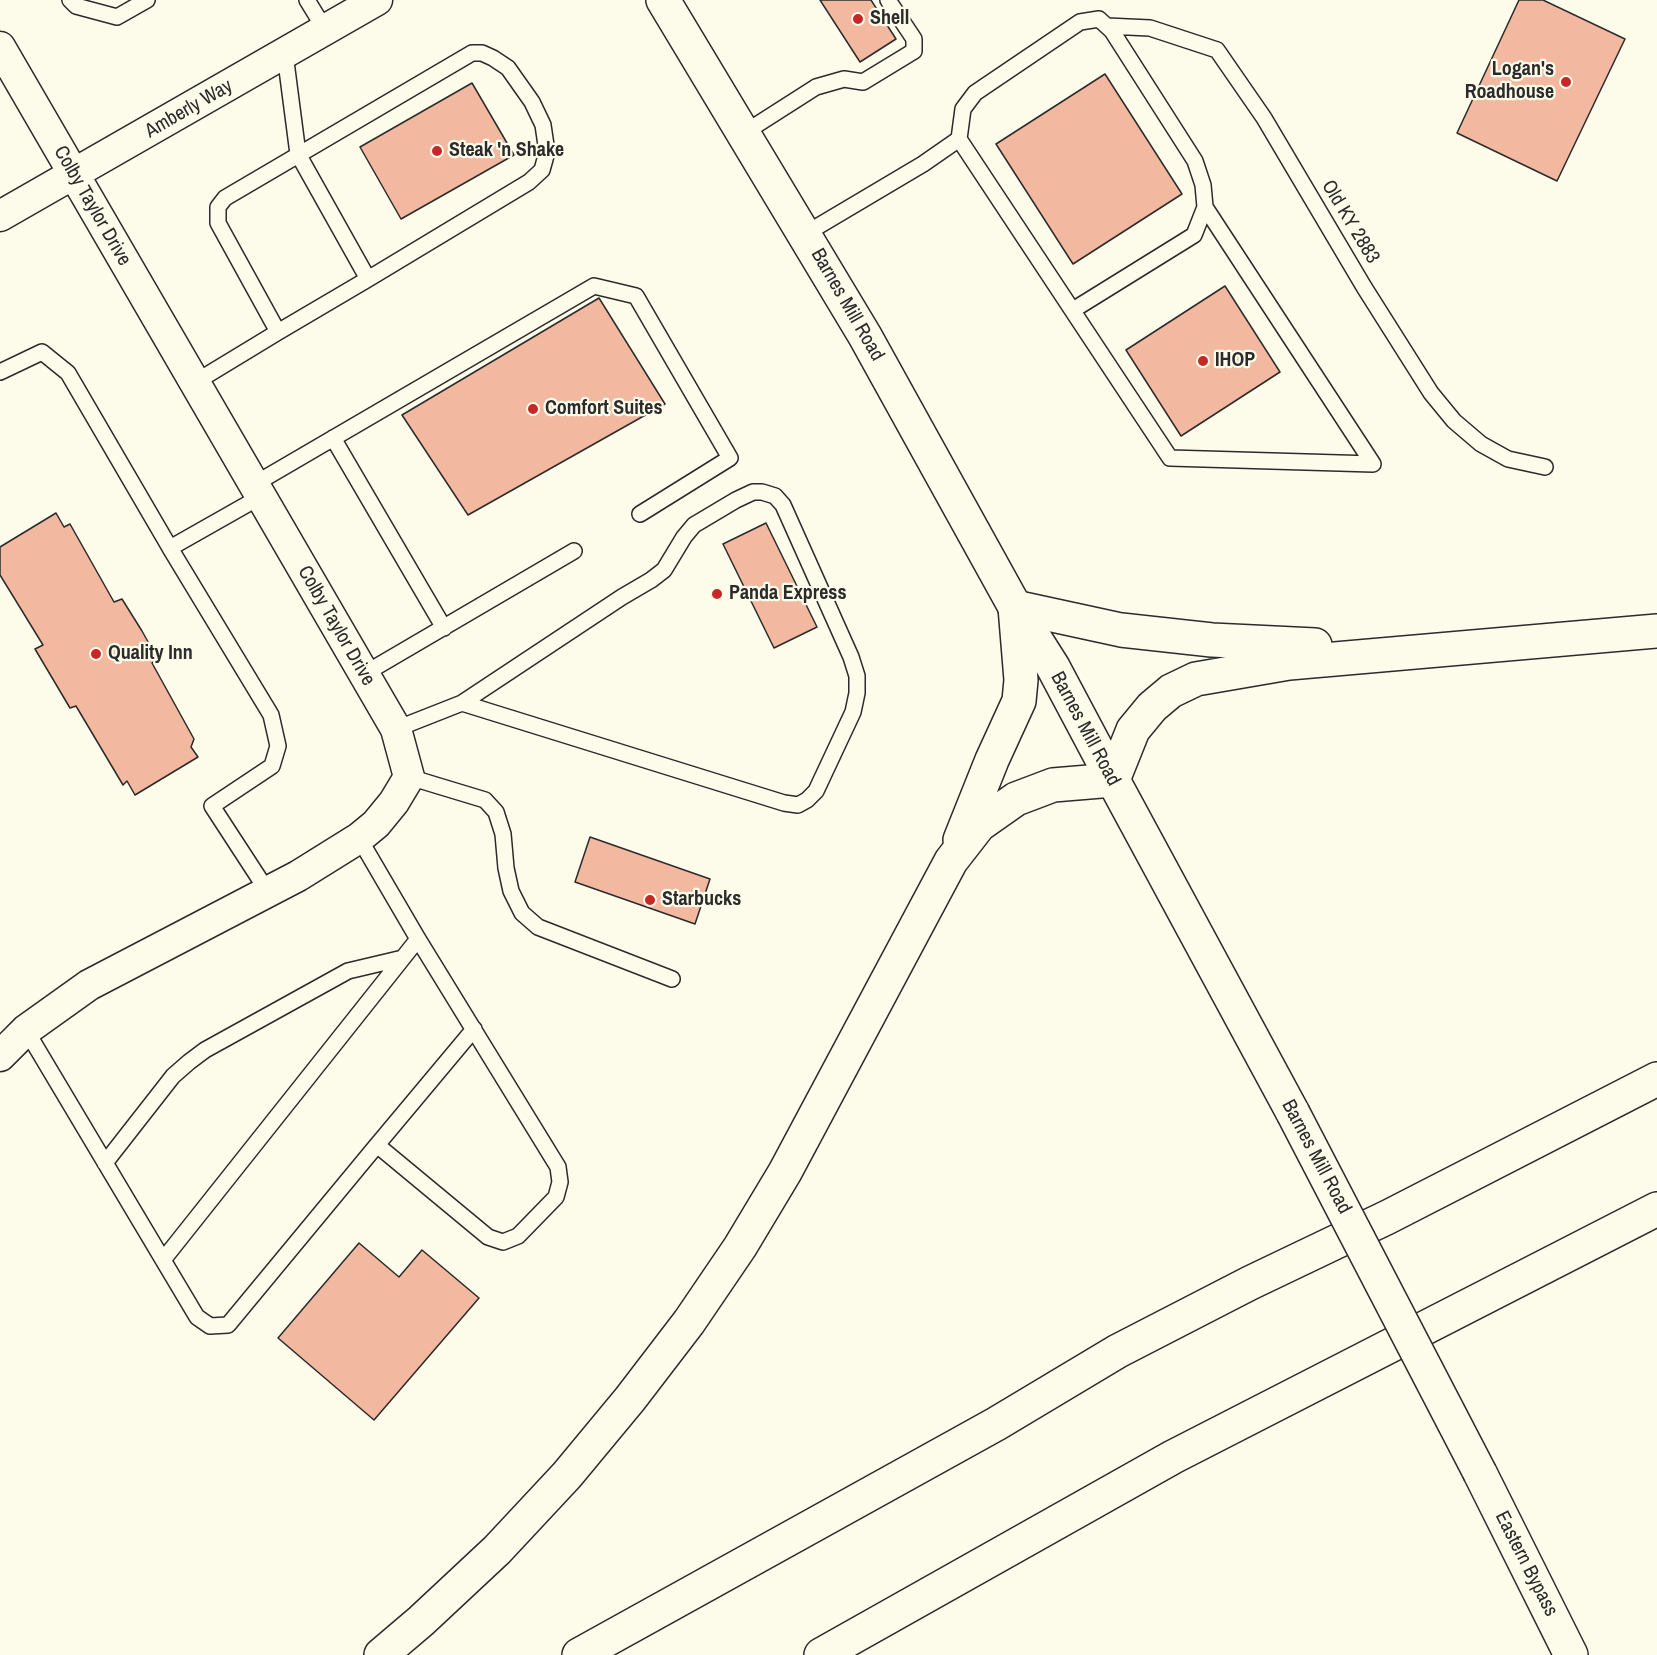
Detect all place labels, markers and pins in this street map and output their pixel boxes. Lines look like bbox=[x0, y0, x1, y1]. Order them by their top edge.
place label: Shell bbox=[870, 7, 909, 31]
marker: Shell bbox=[851, 12, 865, 26]
place label: Logan's Roadhouse bbox=[1465, 58, 1554, 105]
marker: Logan's Roadhouse bbox=[1559, 75, 1573, 89]
place label: Steak 'n Shake bbox=[449, 139, 564, 163]
marker: Steak 'n Shake bbox=[430, 144, 444, 158]
place label: IHOP bbox=[1215, 349, 1255, 373]
marker: IHOP bbox=[1196, 354, 1210, 368]
place label: Comfort Suites bbox=[545, 397, 663, 421]
marker: Comfort Suites bbox=[526, 402, 540, 416]
place label: Panda Express bbox=[729, 582, 847, 606]
marker: Panda Express bbox=[710, 587, 724, 601]
place label: Quality Inn bbox=[108, 642, 193, 666]
marker: Quality Inn bbox=[89, 647, 103, 661]
place label: Starbucks bbox=[662, 888, 741, 912]
marker: Starbucks bbox=[643, 893, 657, 907]

